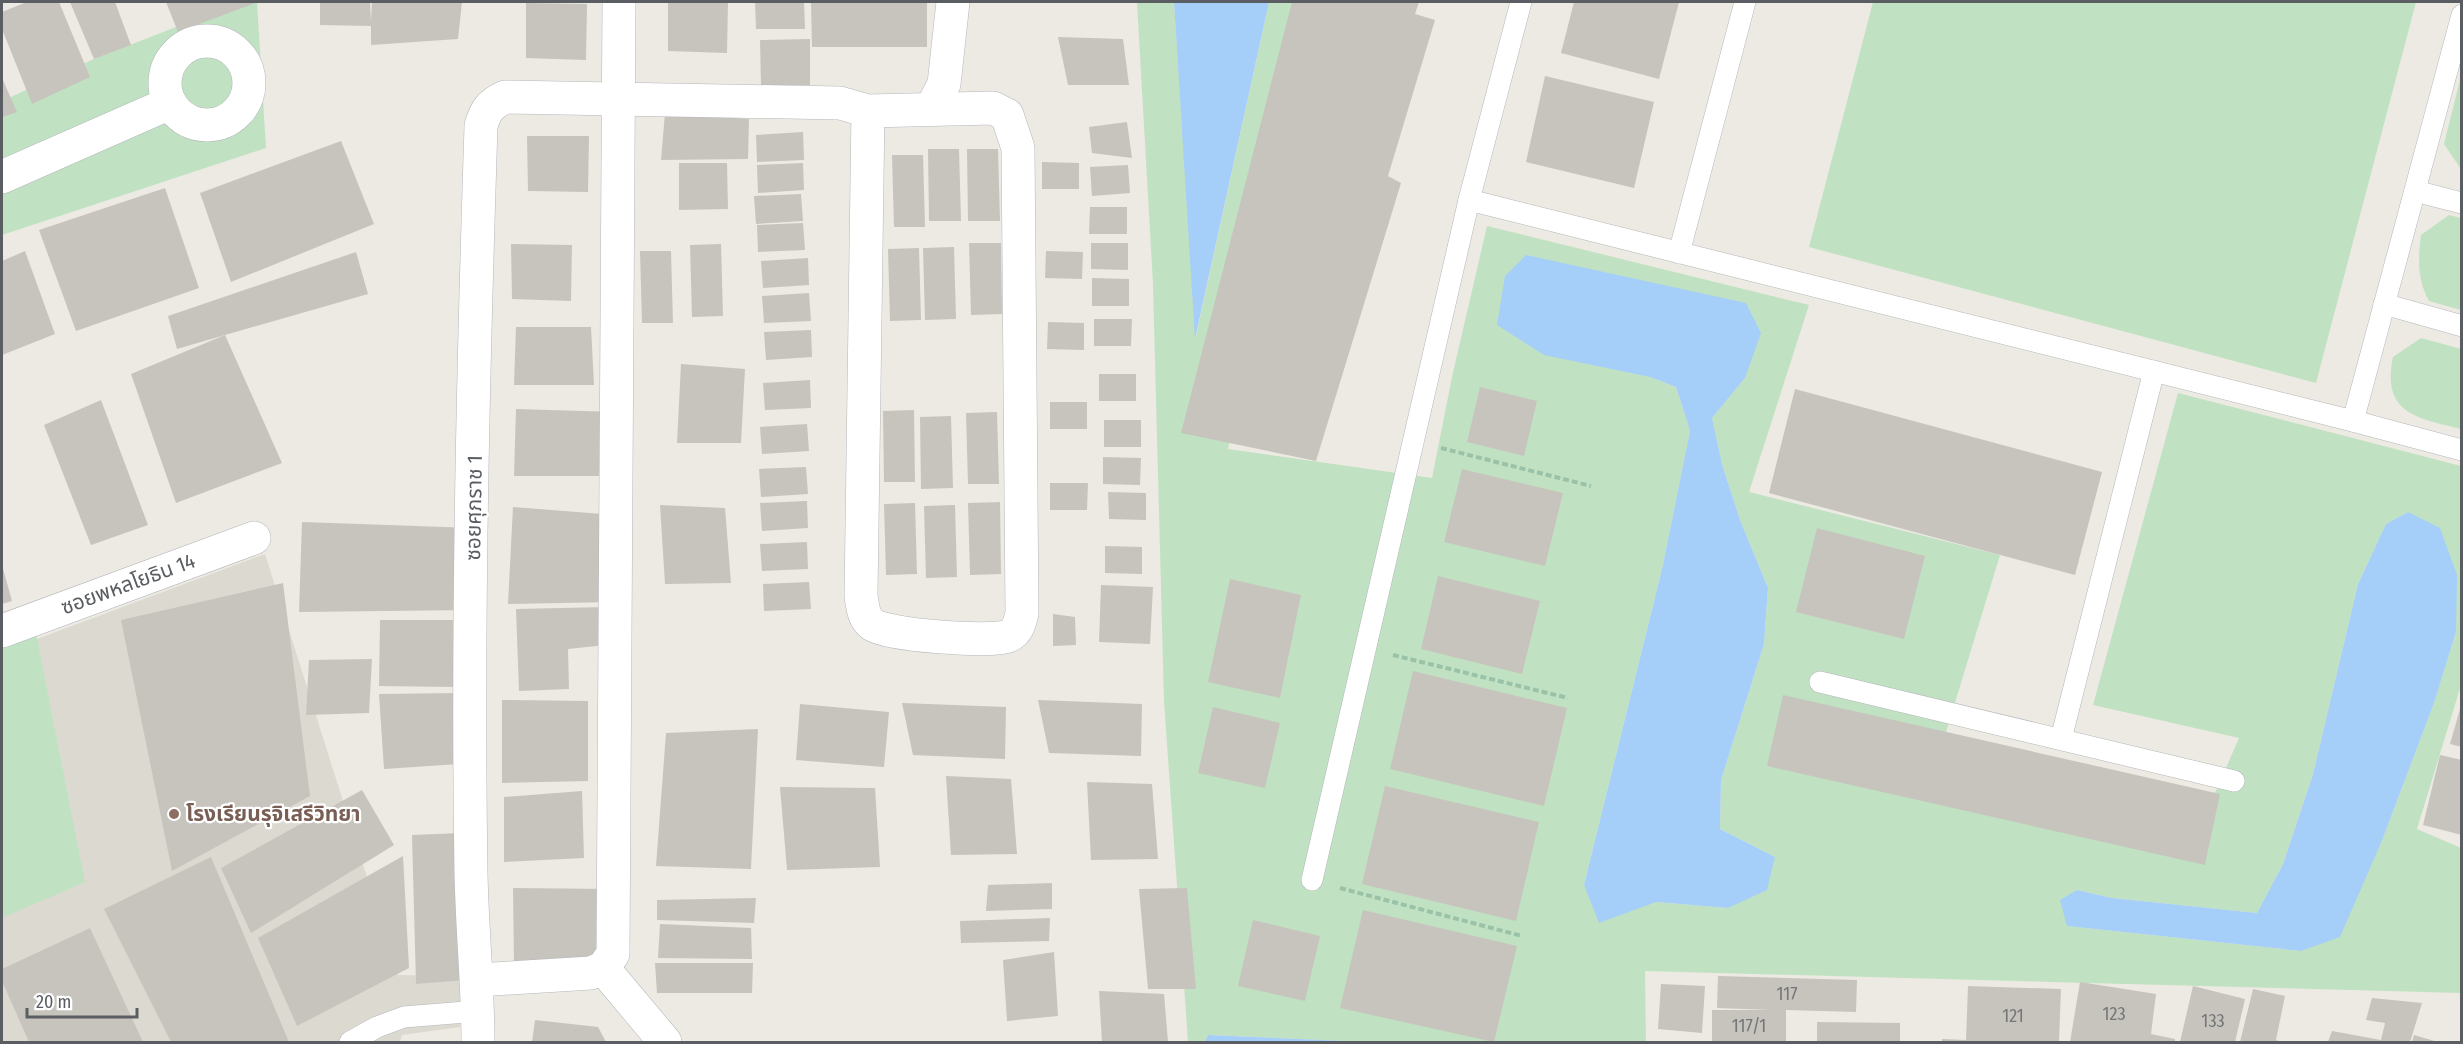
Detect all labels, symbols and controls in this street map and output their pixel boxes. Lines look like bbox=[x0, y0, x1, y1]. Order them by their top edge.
street label: ซอยศุภราช 1 bbox=[460, 455, 488, 561]
street label: ซอยพหลโยธิน 14 bbox=[57, 548, 199, 620]
place label: โรงเรียนรุจิเสรีวิทยา bbox=[186, 801, 360, 827]
marker: โรงเรียนรุจิเสรีวิทยา bbox=[167, 807, 181, 821]
scale bar bbox=[27, 981, 136, 1019]
house number: 117 bbox=[1776, 983, 1798, 1005]
text: 20 m bbox=[36, 991, 71, 1013]
house number: 123 bbox=[2102, 1003, 2126, 1025]
house number: 121 bbox=[2002, 1005, 2024, 1027]
house number: 133 bbox=[2201, 1010, 2225, 1032]
house number: 117/1 bbox=[1732, 1015, 1766, 1037]

